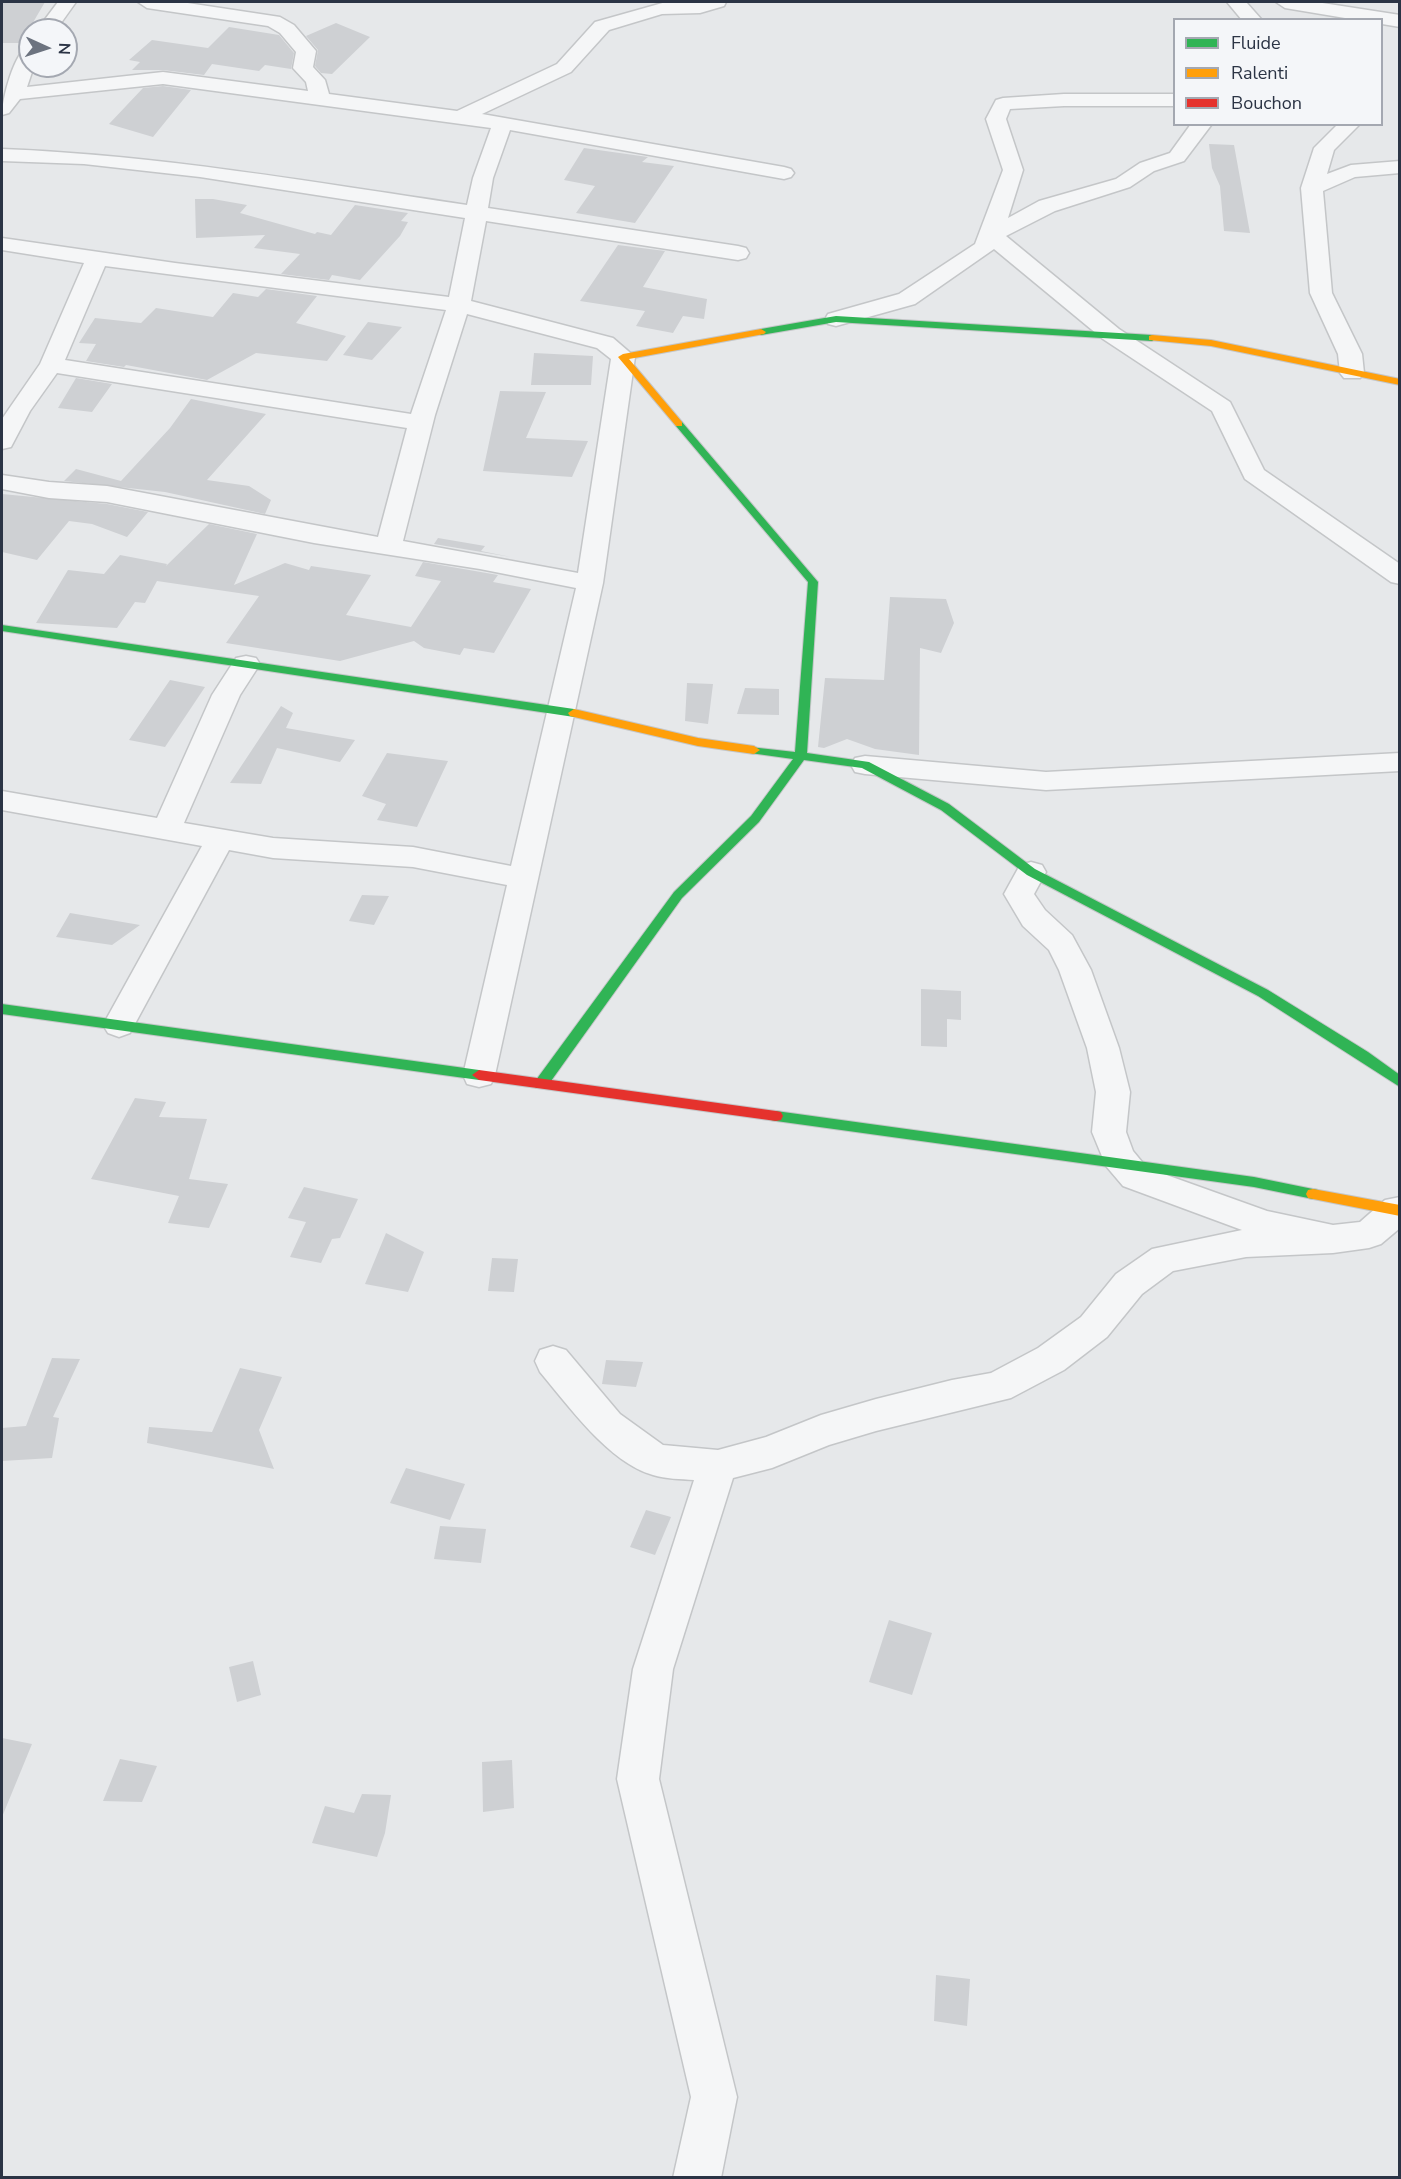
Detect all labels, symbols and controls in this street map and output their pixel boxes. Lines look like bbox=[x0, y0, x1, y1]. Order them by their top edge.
north arrow bbox=[18, 18, 78, 78]
legend bbox=[1173, 18, 1383, 126]
text: Fluide bbox=[1231, 31, 1281, 55]
text: N bbox=[53, 42, 75, 55]
text: Ralenti bbox=[1231, 61, 1288, 85]
text: Bouchon bbox=[1231, 91, 1302, 115]

